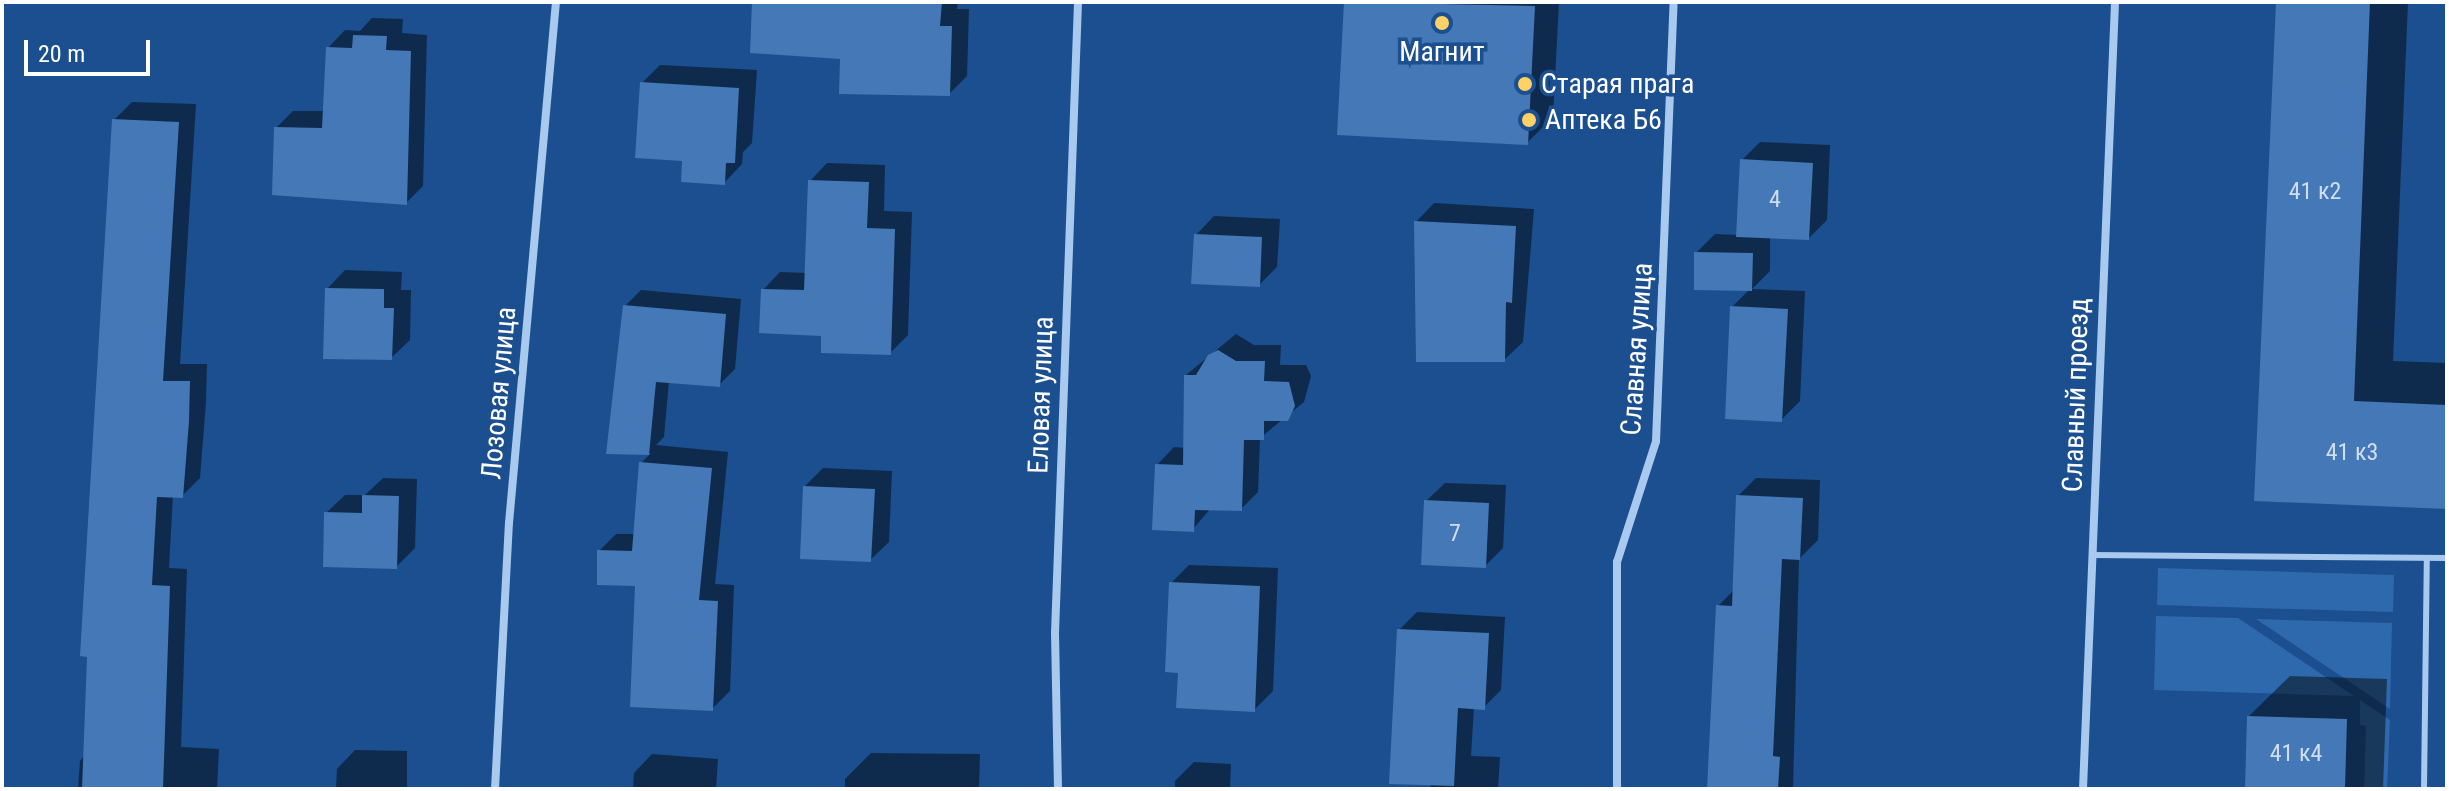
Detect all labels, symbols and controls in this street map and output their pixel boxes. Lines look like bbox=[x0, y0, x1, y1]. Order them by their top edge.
marker: Магнит bbox=[1433, 14, 1451, 32]
scale bar bbox=[28, 24, 154, 74]
place label: Магнит bbox=[1399, 35, 1485, 69]
text: 20 m bbox=[38, 40, 85, 68]
place label: Старая прага bbox=[1541, 67, 1694, 101]
marker: Старая прага bbox=[1516, 75, 1534, 93]
place label: Аптека Б6 bbox=[1545, 103, 1662, 137]
marker: Аптека Б6 bbox=[1520, 111, 1538, 129]
house number: 41 к2 bbox=[2289, 178, 2341, 206]
house number: 4 bbox=[1769, 186, 1781, 214]
street label: Славная улица bbox=[1614, 262, 1660, 436]
street label: Славный проезд bbox=[2056, 297, 2096, 493]
street label: Лозовая улица bbox=[475, 305, 523, 481]
street label: Еловая улица bbox=[1021, 316, 1061, 474]
house number: 41 к3 bbox=[2326, 439, 2378, 467]
house number: 7 bbox=[1449, 520, 1461, 548]
house number: 41 к4 bbox=[2270, 740, 2322, 768]

